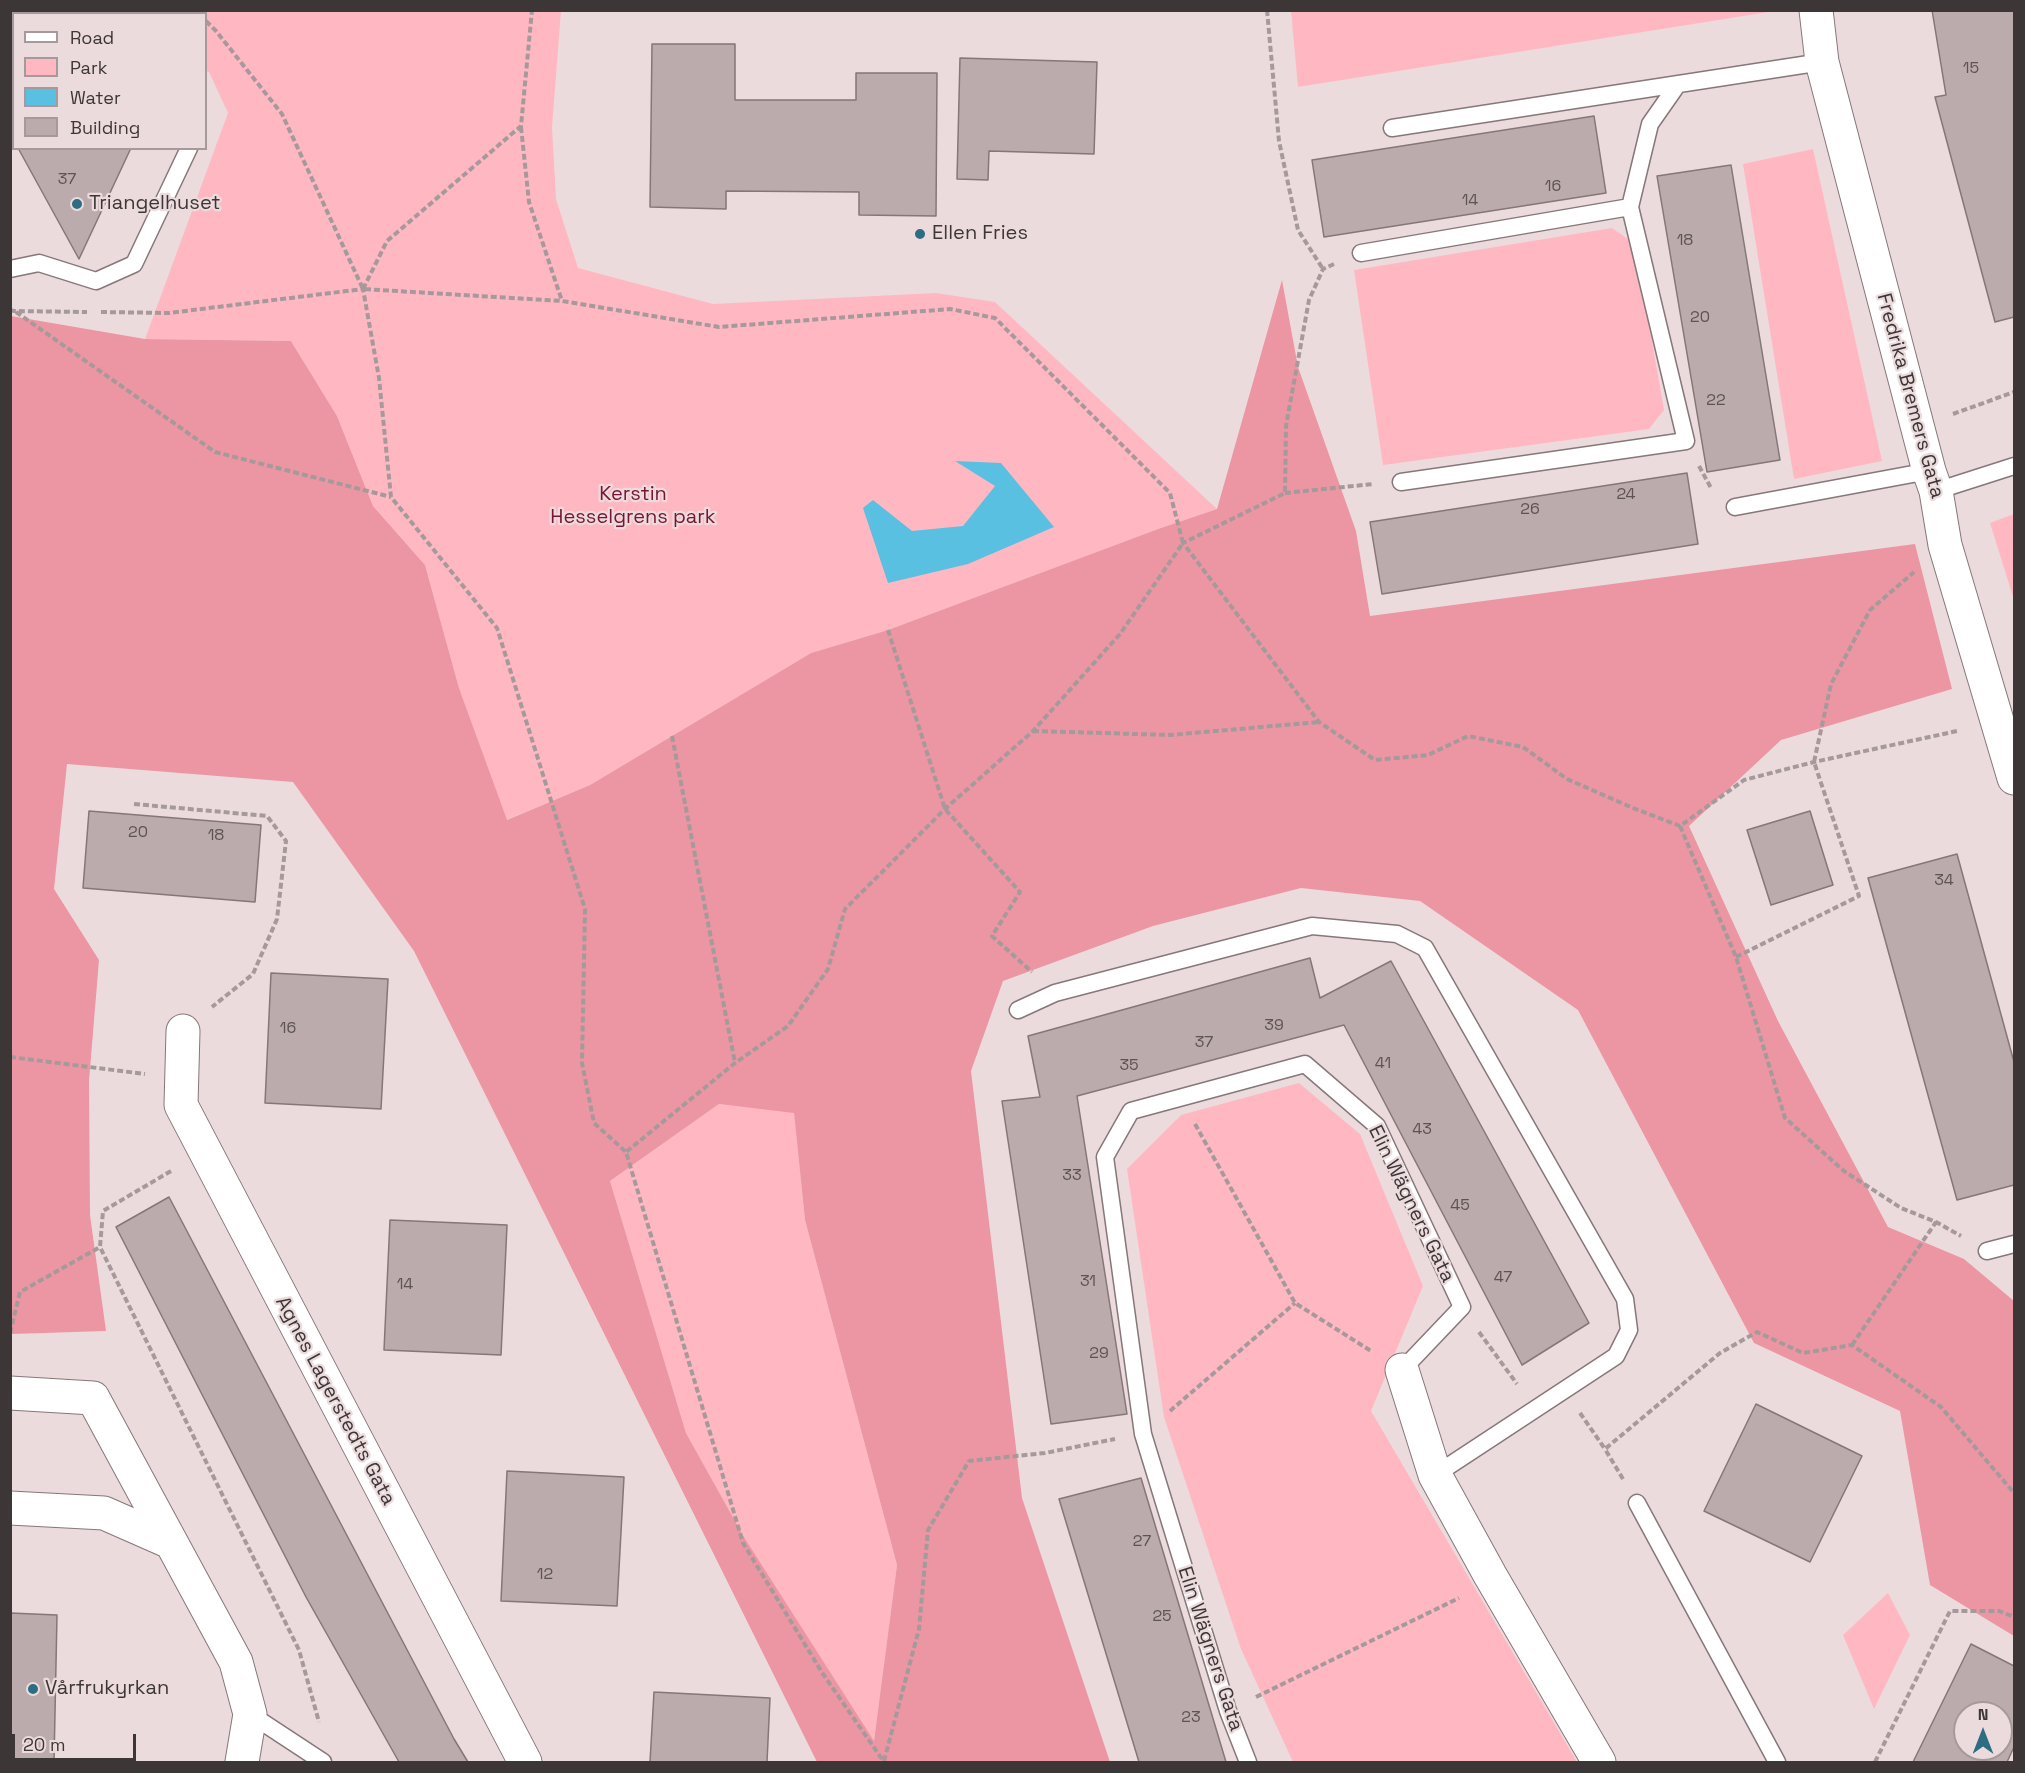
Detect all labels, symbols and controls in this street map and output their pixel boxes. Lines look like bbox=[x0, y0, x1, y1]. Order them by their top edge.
legend bbox=[12, 12, 207, 150]
text: Road bbox=[70, 26, 114, 49]
text: Park bbox=[70, 56, 107, 79]
house number: 15 bbox=[1963, 59, 1979, 79]
text: Water bbox=[70, 86, 121, 109]
text: Building bbox=[70, 116, 140, 139]
house number: 37 bbox=[58, 170, 76, 190]
house number: 16 bbox=[1545, 177, 1561, 197]
house number: 14 bbox=[1462, 191, 1478, 211]
place label: Triangelhuset bbox=[89, 192, 221, 216]
marker: Triangelhuset bbox=[70, 197, 84, 211]
place label: Ellen Fries bbox=[932, 222, 1028, 246]
marker: Ellen Fries bbox=[913, 227, 927, 241]
house number: 18 bbox=[1677, 231, 1693, 251]
street label: Fredrika Bremers Gata bbox=[1871, 291, 1949, 501]
house number: 20 bbox=[1690, 308, 1710, 328]
house number: 22 bbox=[1706, 391, 1726, 411]
park label: Kerstin Hesselgrens park bbox=[550, 483, 716, 530]
house number: 24 bbox=[1616, 485, 1636, 505]
house number: 26 bbox=[1520, 500, 1540, 520]
house number: 20 bbox=[128, 823, 148, 843]
house number: 18 bbox=[208, 826, 224, 846]
house number: 34 bbox=[1934, 871, 1954, 891]
house number: 39 bbox=[1264, 1016, 1284, 1036]
house number: 16 bbox=[280, 1019, 296, 1039]
house number: 37 bbox=[1195, 1033, 1213, 1053]
house number: 41 bbox=[1375, 1054, 1391, 1074]
house number: 35 bbox=[1119, 1056, 1139, 1076]
house number: 43 bbox=[1412, 1120, 1432, 1140]
street label: Elin Wägners Gata bbox=[1363, 1122, 1459, 1286]
house number: 33 bbox=[1062, 1166, 1082, 1186]
house number: 45 bbox=[1450, 1196, 1470, 1216]
house number: 47 bbox=[1494, 1268, 1512, 1288]
house number: 31 bbox=[1080, 1272, 1096, 1292]
house number: 14 bbox=[397, 1275, 413, 1295]
street label: Agnes Lagerstedts Gata bbox=[270, 1293, 400, 1509]
house number: 29 bbox=[1089, 1344, 1109, 1364]
house number: 27 bbox=[1133, 1532, 1151, 1552]
street label: Elin Wägners Gata bbox=[1172, 1564, 1248, 1734]
house number: 12 bbox=[537, 1565, 553, 1585]
house number: 25 bbox=[1152, 1607, 1172, 1627]
place label: Vårfrukyrkan bbox=[45, 1677, 169, 1701]
marker: Vårfrukyrkan bbox=[26, 1682, 40, 1696]
north arrow bbox=[1953, 1701, 2013, 1761]
text: N bbox=[1978, 1704, 1988, 1725]
house number: 23 bbox=[1181, 1708, 1201, 1728]
scale bar bbox=[15, 1722, 140, 1760]
text: 20 m bbox=[23, 1733, 66, 1756]

